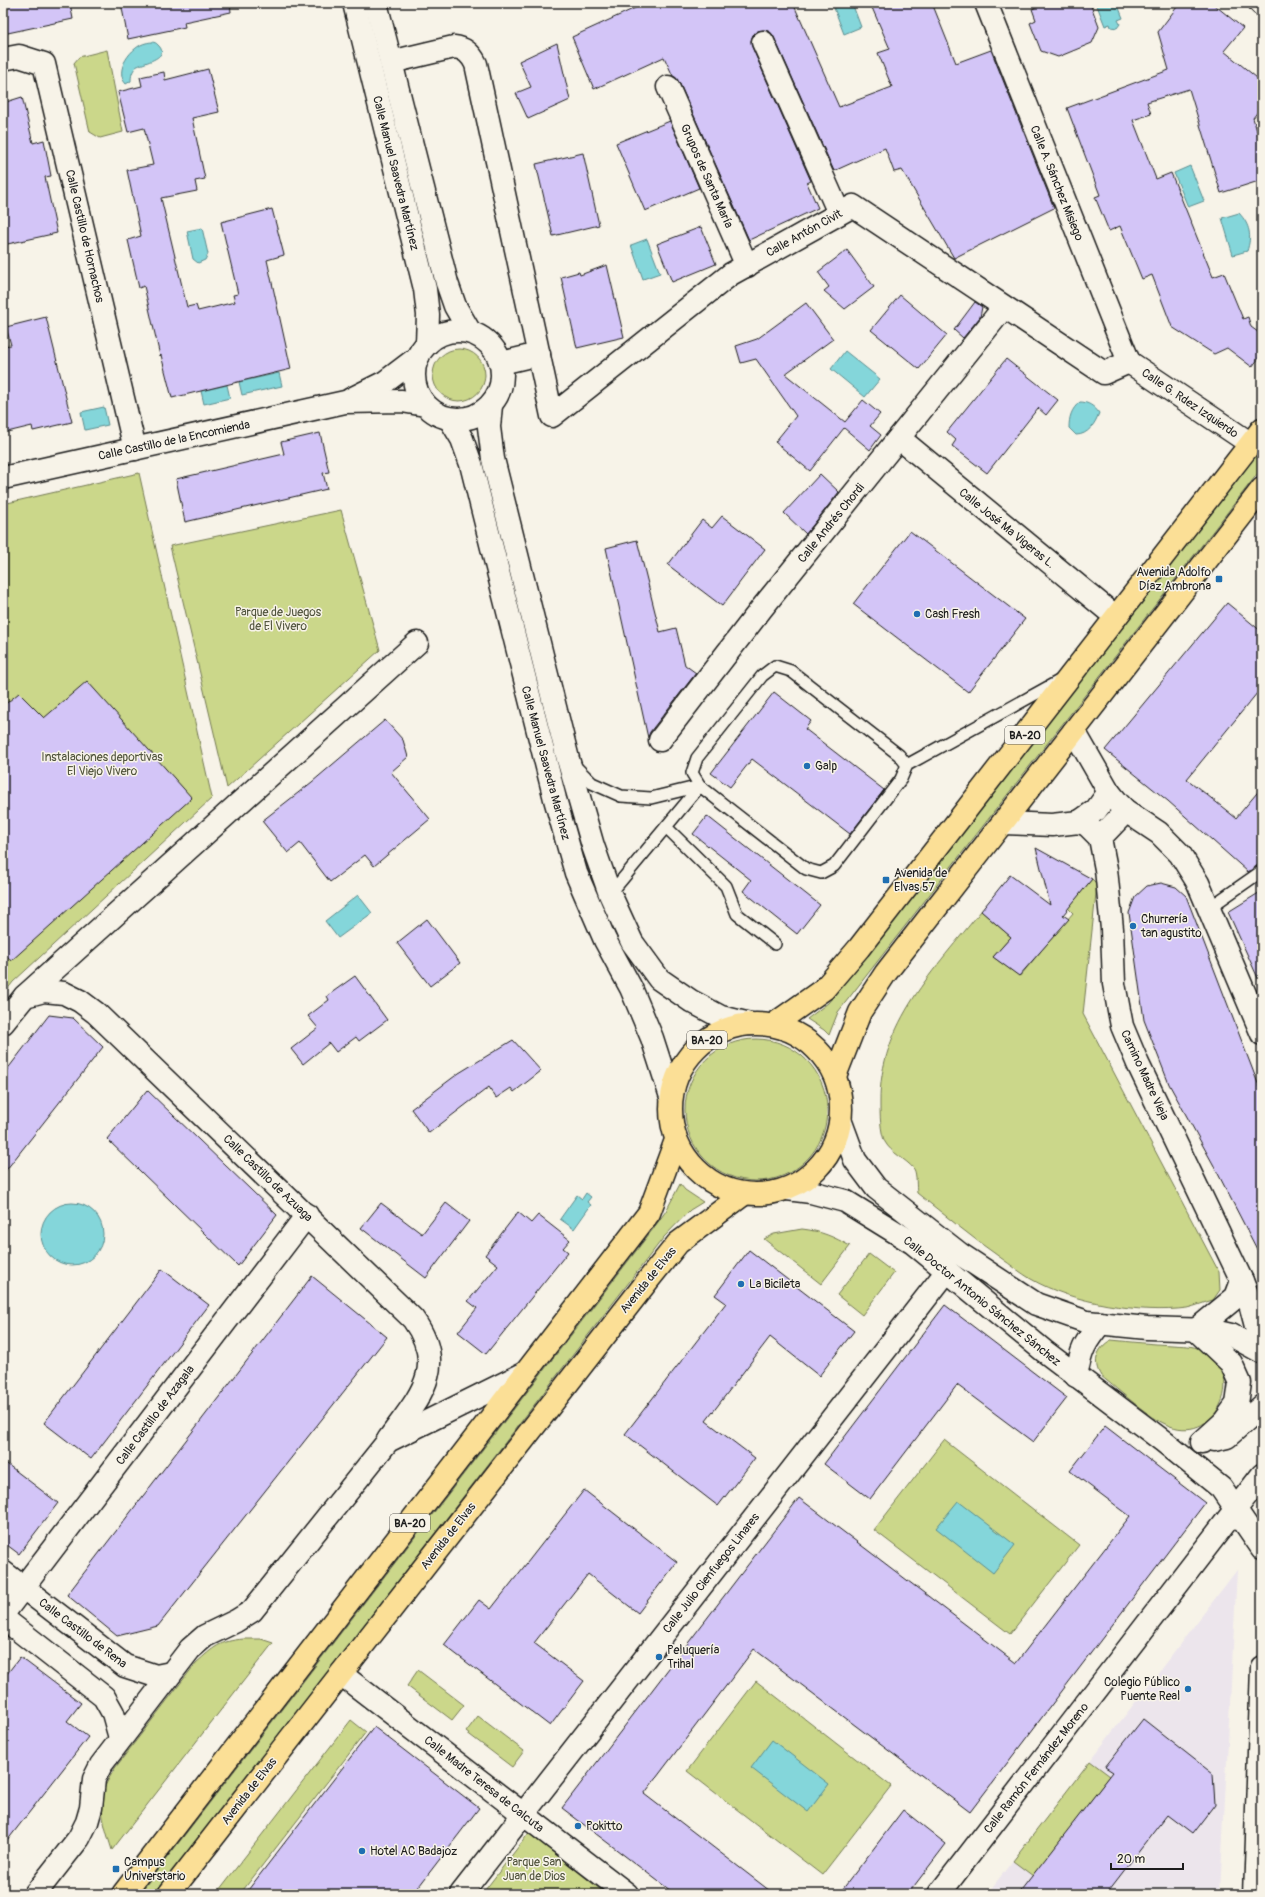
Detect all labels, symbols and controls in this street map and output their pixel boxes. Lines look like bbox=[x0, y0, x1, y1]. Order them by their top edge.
street label: Calle Manuel Saavedra Martínez bbox=[369, 94, 422, 252]
street label: Grupos de Santa María bbox=[677, 122, 736, 231]
street label: Calle A. Sánchez Misiego bbox=[1027, 123, 1087, 243]
street label: Calle Castillo de Hornachos bbox=[62, 168, 107, 305]
street label: Calle Antón Civit bbox=[764, 206, 845, 261]
street label: Calle G. Rdez Izquierdo bbox=[1138, 365, 1241, 442]
street label: Calle Castillo de la Encomienda bbox=[97, 417, 252, 464]
street label: Calle Andrés Chordi bbox=[795, 481, 868, 566]
street label: Calle José Mª Vigeras L. bbox=[956, 485, 1058, 572]
place label: Avenida Adolfo Díaz Ambrona bbox=[1137, 565, 1212, 594]
marker: Avenida Adolfo Díaz Ambrona bbox=[1214, 574, 1224, 584]
park label: Parque de Juegos de El Vivero bbox=[235, 605, 322, 634]
place label: Cash Fresh bbox=[925, 607, 980, 622]
marker: Cash Fresh bbox=[912, 609, 922, 619]
street label: Calle Manuel Saavedra Martínez bbox=[518, 685, 573, 842]
road number: BA-20 bbox=[1005, 726, 1045, 744]
park label: Instalaciones deportivas El Viejo Vivero bbox=[41, 750, 163, 779]
place label: Galp bbox=[815, 759, 837, 774]
marker: Galp bbox=[802, 761, 812, 771]
place label: Avenida de Elvas 57 bbox=[894, 866, 947, 895]
marker: Avenida de Elvas 57 bbox=[881, 875, 891, 885]
place label: Churrería tan agustito bbox=[1140, 912, 1202, 941]
marker: Churrería tan agustito bbox=[1128, 921, 1138, 931]
street label: Camino Madre Vieja bbox=[1117, 1028, 1172, 1123]
road number: BA-20 bbox=[687, 1031, 727, 1049]
street label: Calle Castillo de Azuaga bbox=[220, 1132, 316, 1225]
street label: Calle Doctor Antonio Sánchez Sánchez bbox=[900, 1233, 1063, 1370]
street label: Avenida de Elvas bbox=[617, 1244, 680, 1317]
place label: La Bicileta bbox=[749, 1277, 801, 1292]
marker: La Bicileta bbox=[736, 1279, 746, 1289]
street label: Calle Castillo de Azagala bbox=[113, 1362, 198, 1468]
street label: Avenida de Elvas bbox=[418, 1499, 480, 1573]
street label: Calle Julio Cienfuegos Linares bbox=[660, 1510, 763, 1636]
road number: BA-20 bbox=[390, 1514, 430, 1532]
street label: Calle Castillo de Rena bbox=[36, 1595, 130, 1672]
place label: Peluquería Trihal bbox=[667, 1643, 720, 1672]
marker: Peluquería Trihal bbox=[654, 1652, 664, 1662]
place label: Colegio Público Puente Real bbox=[1104, 1675, 1181, 1704]
marker: Colegio Público Puente Real bbox=[1183, 1684, 1193, 1694]
street label: Calle Ramón Fernández Moreno bbox=[981, 1700, 1092, 1837]
street label: Calle Madre Teresa de Calcuta bbox=[421, 1733, 547, 1836]
street label: Avenida de Elvas bbox=[219, 1754, 281, 1828]
place label: Pokitto bbox=[586, 1819, 623, 1834]
marker: Pokitto bbox=[573, 1821, 583, 1831]
place label: Hotel AC Badajoz bbox=[370, 1844, 457, 1859]
scale bar bbox=[1111, 1845, 1183, 1871]
marker: Hotel AC Badajoz bbox=[357, 1846, 367, 1856]
text: 20 m bbox=[1117, 1852, 1146, 1867]
place label: Campus Universtario bbox=[124, 1855, 186, 1884]
park label: Parque San Juan de Dios bbox=[503, 1855, 566, 1884]
marker: Campus Universtario bbox=[111, 1864, 121, 1874]

